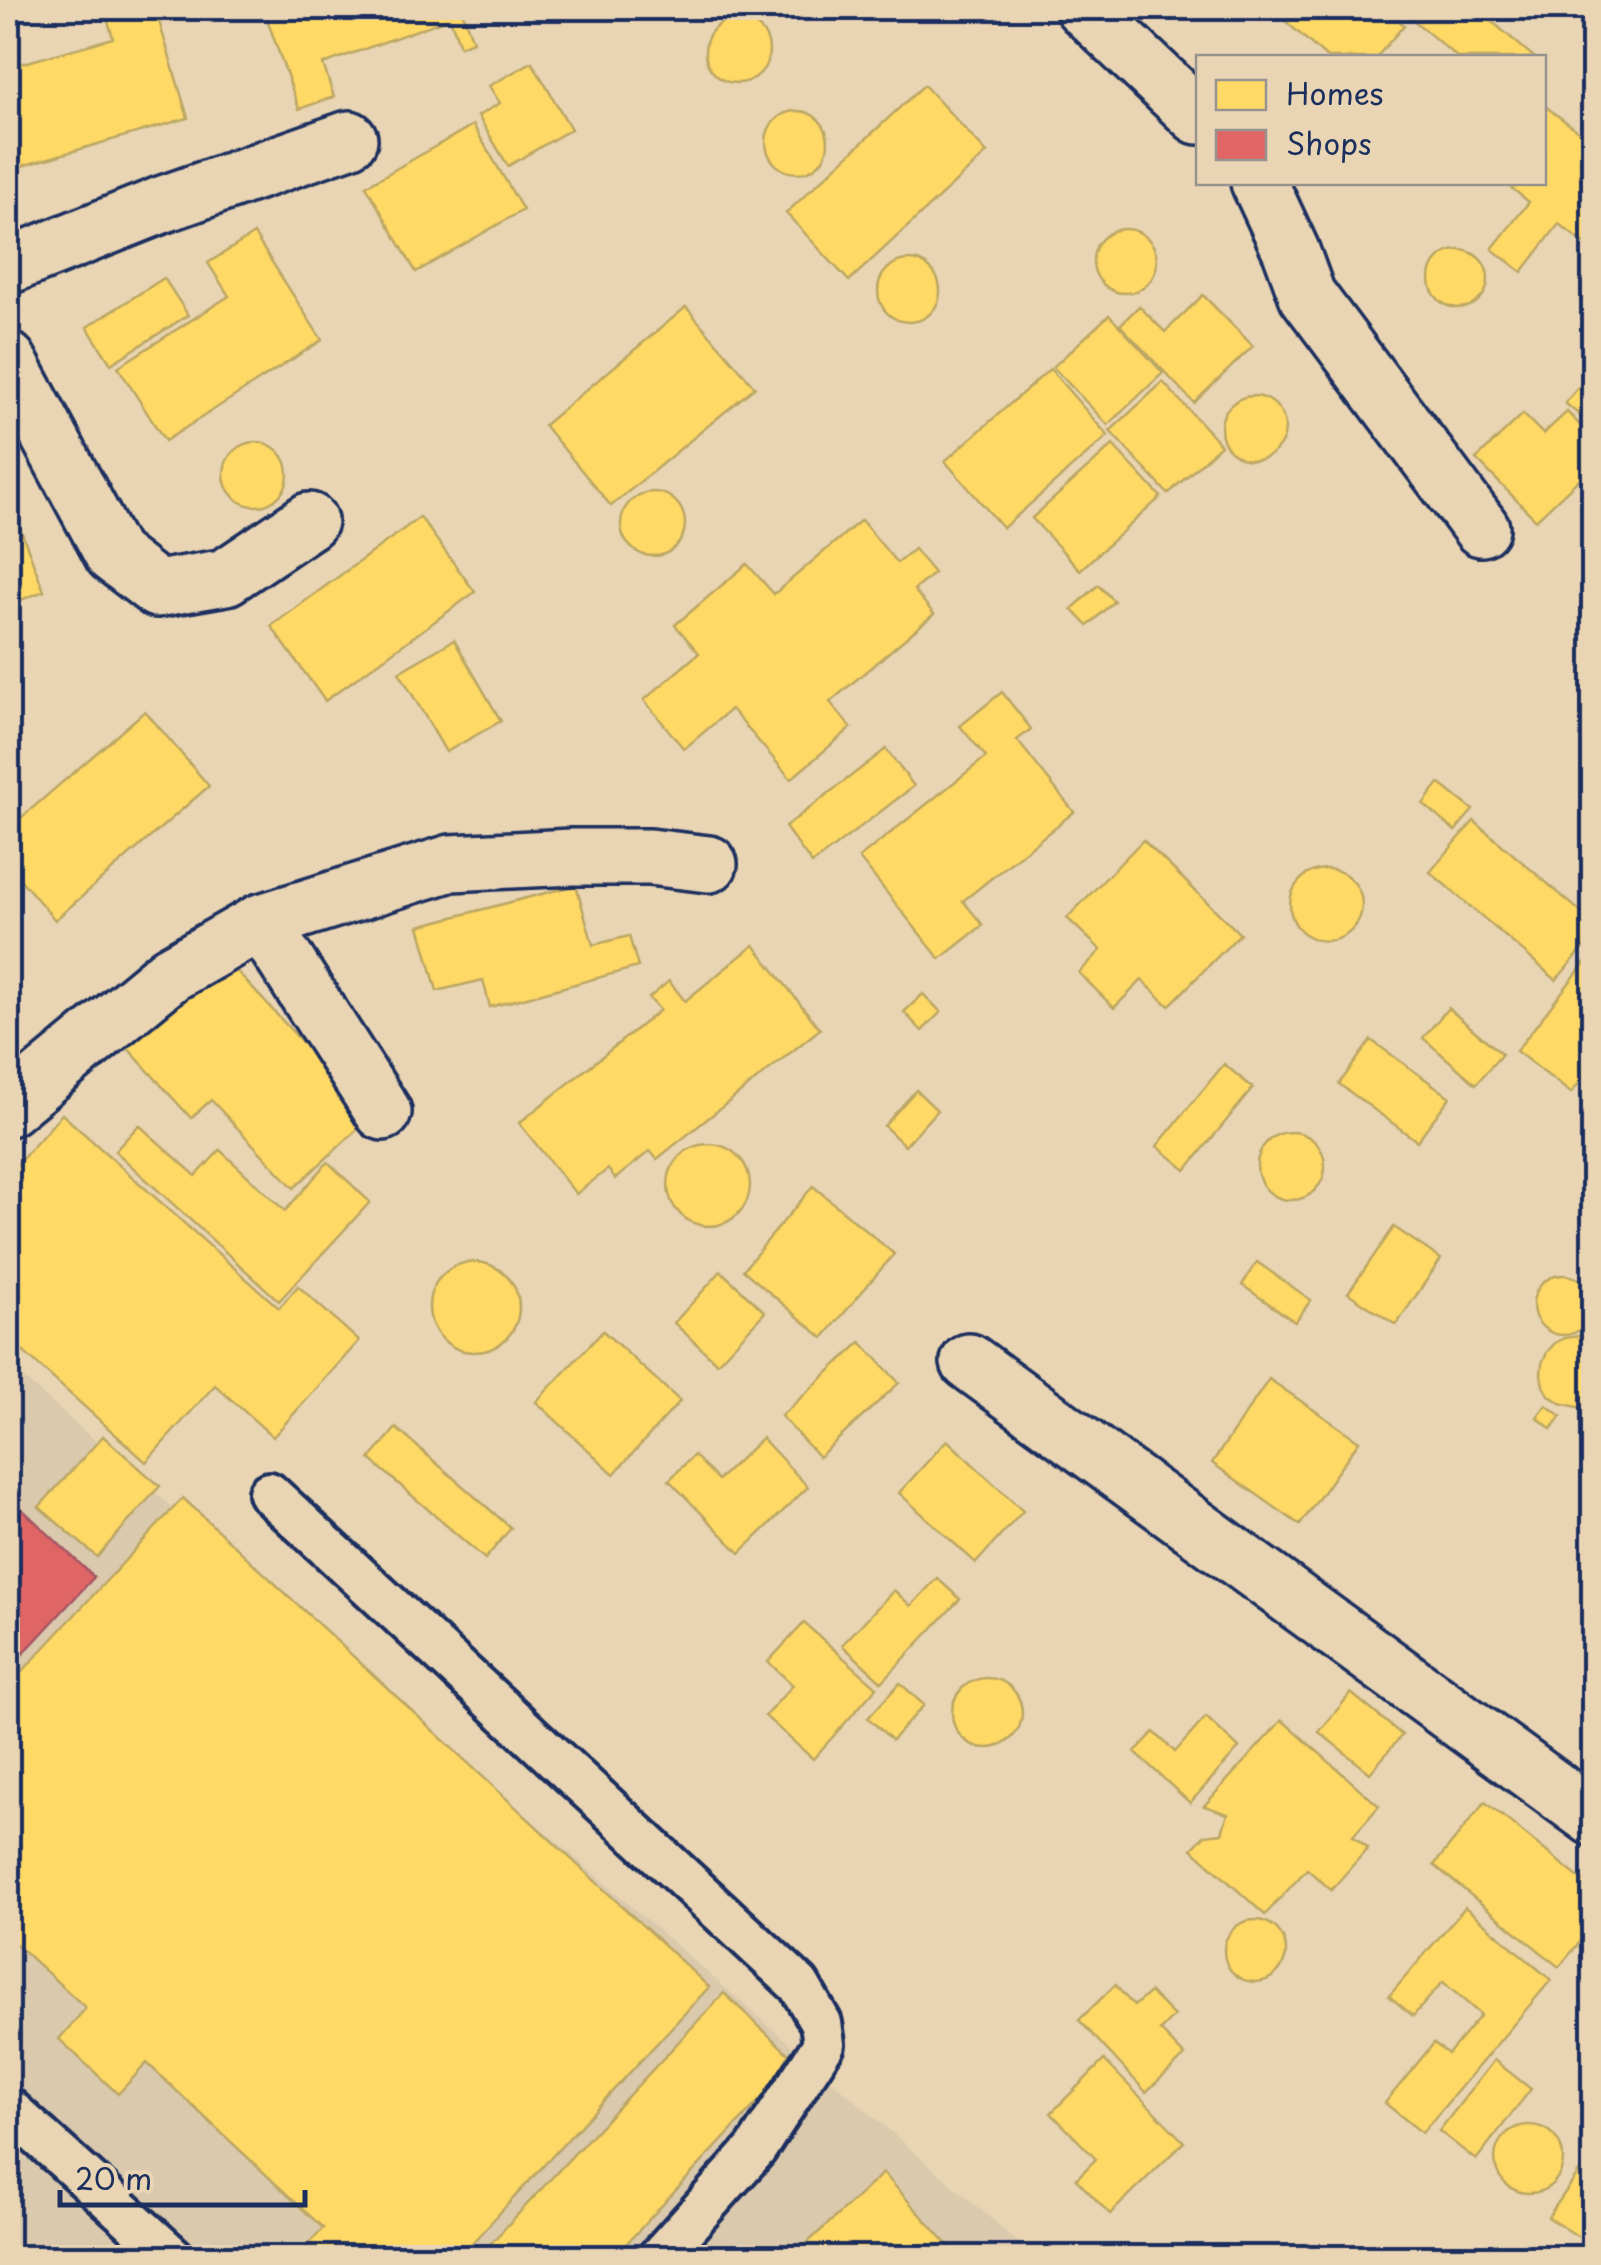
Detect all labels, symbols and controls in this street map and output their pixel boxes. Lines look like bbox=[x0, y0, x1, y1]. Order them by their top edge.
legend bbox=[1196, 55, 1546, 185]
text: Homes bbox=[1286, 70, 1383, 115]
text: Shops bbox=[1286, 120, 1372, 165]
scale bar bbox=[60, 2145, 305, 2207]
text: 20 m bbox=[75, 2155, 152, 2200]

